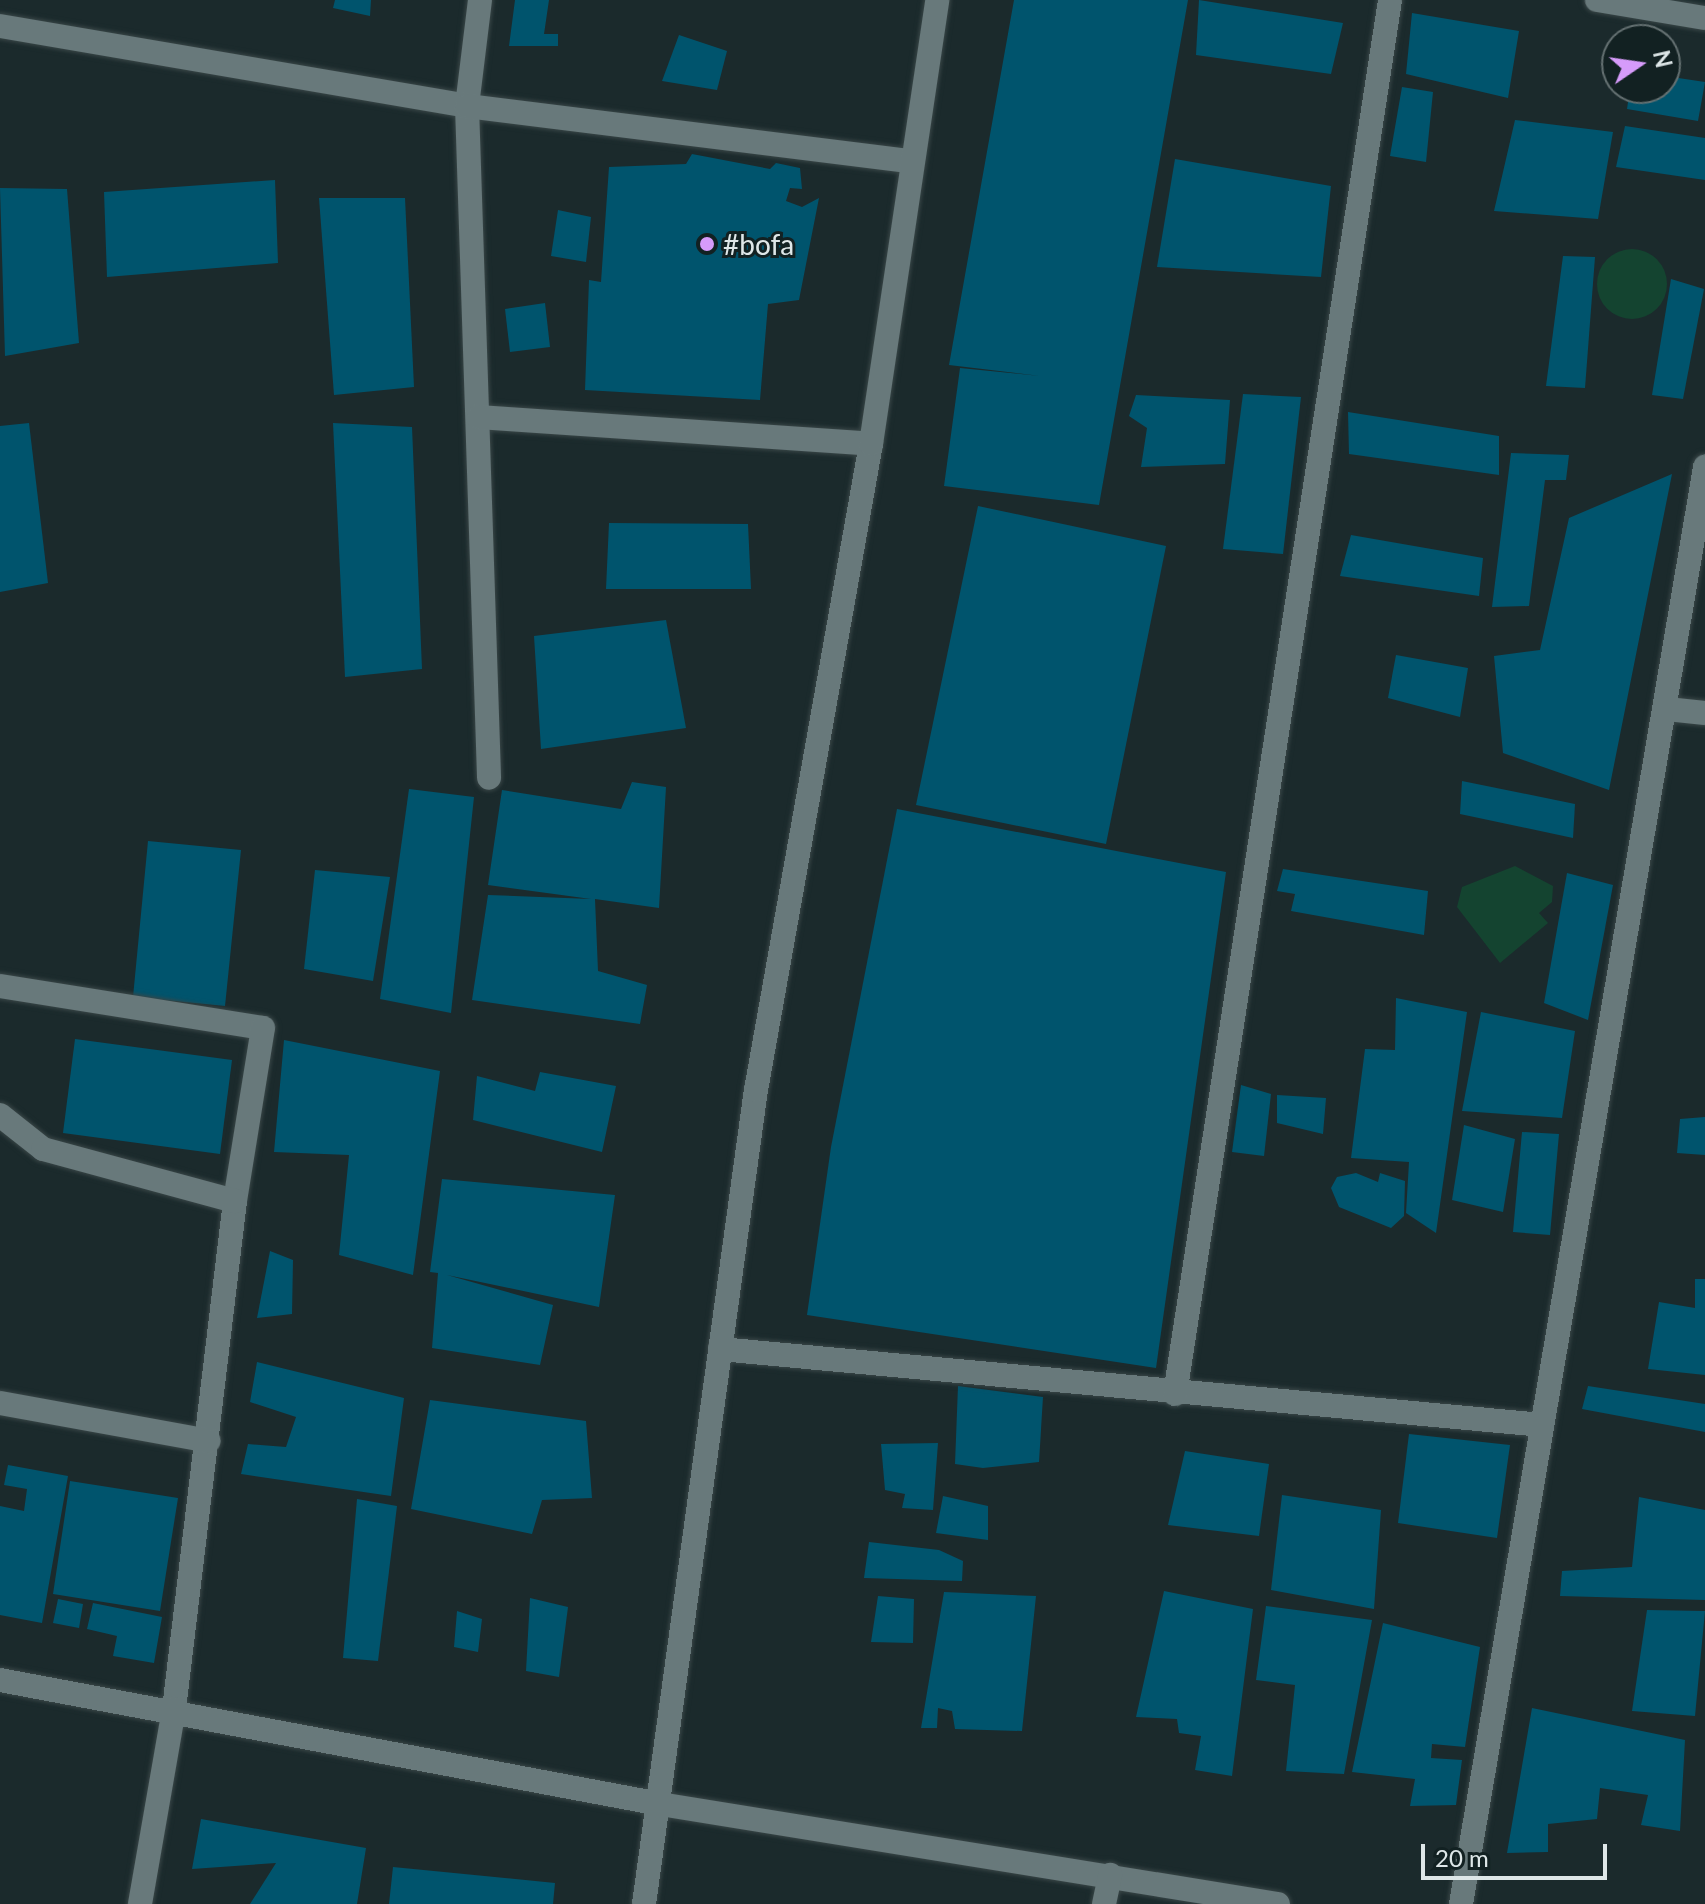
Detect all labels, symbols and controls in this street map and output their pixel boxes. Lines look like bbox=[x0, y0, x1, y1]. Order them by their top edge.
north arrow bbox=[1601, 24, 1681, 104]
text: N bbox=[1648, 48, 1678, 70]
place label: #bofa bbox=[723, 227, 794, 261]
marker: #bofa bbox=[698, 235, 716, 253]
scale bar bbox=[1425, 1828, 1611, 1878]
text: 20 m bbox=[1435, 1843, 1489, 1872]

